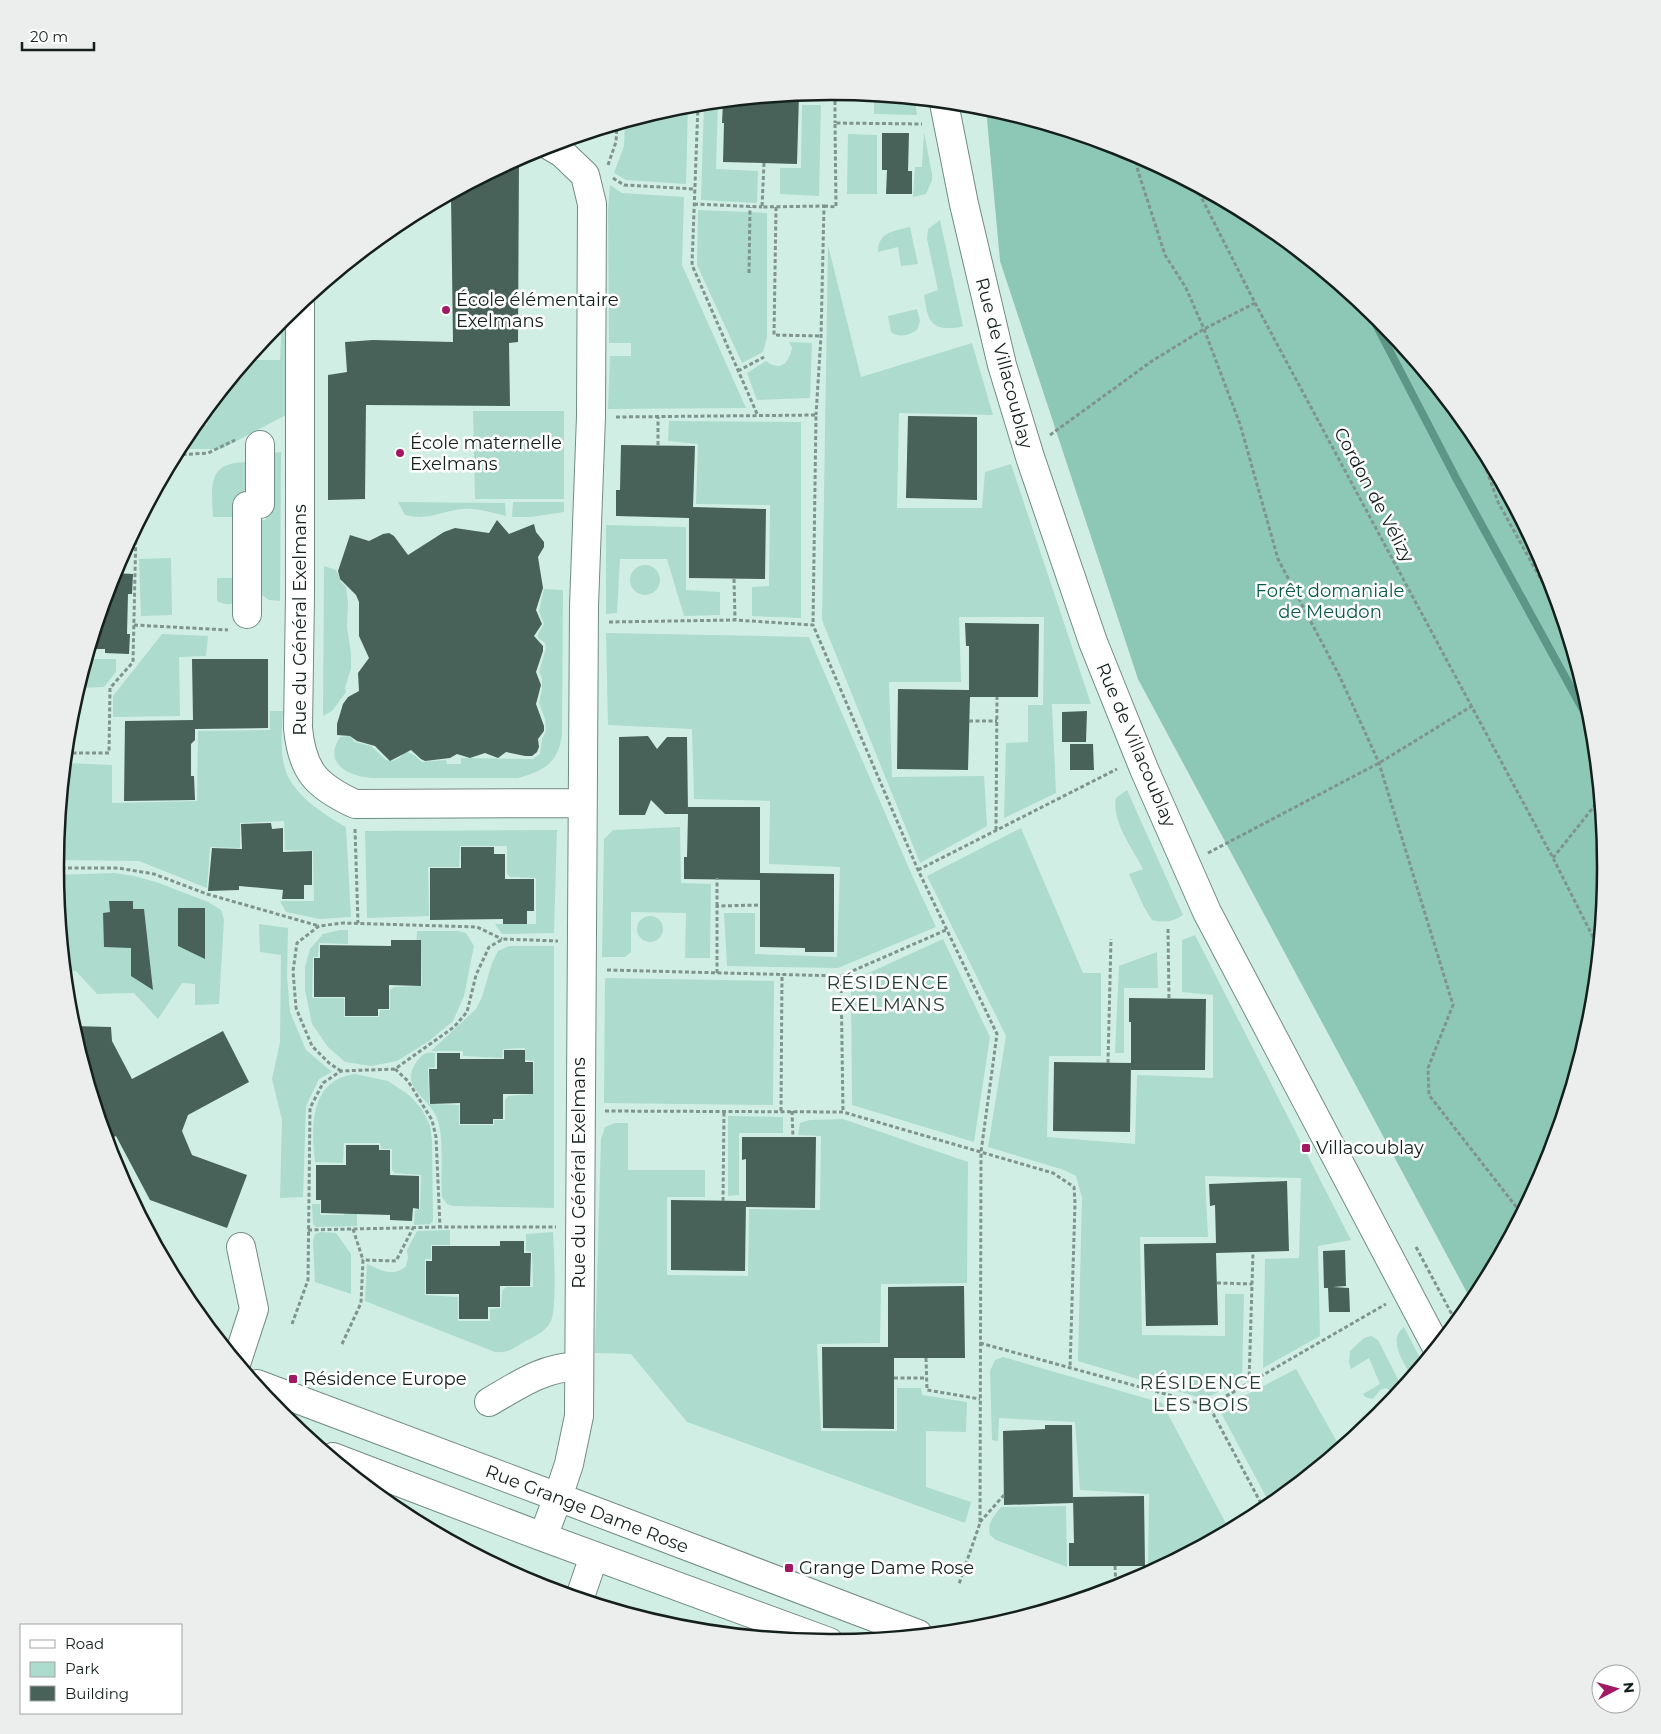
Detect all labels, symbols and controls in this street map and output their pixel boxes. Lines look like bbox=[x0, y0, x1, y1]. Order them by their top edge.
scale bar bbox=[22, 20, 95, 52]
text: 20 m bbox=[30, 27, 68, 46]
street label: Rue de Villacoublay bbox=[971, 275, 1038, 451]
place label: École élémentaire Exelmans bbox=[456, 289, 619, 332]
marker: École élémentaire Exelmans bbox=[440, 304, 452, 316]
street label: Cordon de Vélizy bbox=[1329, 424, 1419, 566]
place label: École maternelle Exelmans bbox=[410, 432, 562, 475]
marker: École maternelle Exelmans bbox=[394, 447, 406, 459]
street label: Rue du Général Exelmans bbox=[289, 504, 311, 736]
park label: Forêt domaniale de Meudon bbox=[1256, 580, 1405, 623]
street label: Rue de Villacoublay bbox=[1091, 660, 1181, 831]
district label: RÉSIDENCE EXELMANS bbox=[827, 971, 949, 1016]
street label: Rue du Général Exelmans bbox=[568, 1057, 590, 1289]
place label: Villacoublay bbox=[1316, 1137, 1424, 1159]
marker: Villacoublay bbox=[1300, 1142, 1312, 1154]
place label: Résidence Europe bbox=[303, 1368, 467, 1390]
district label: RÉSIDENCE LES BOIS bbox=[1140, 1371, 1262, 1416]
marker: Résidence Europe bbox=[287, 1373, 299, 1385]
street label: Rue Grange Dame Rose bbox=[482, 1460, 692, 1558]
place label: Grange Dame Rose bbox=[799, 1557, 974, 1579]
marker: Grange Dame Rose bbox=[783, 1562, 795, 1574]
legend bbox=[20, 1624, 182, 1714]
text: Road bbox=[65, 1634, 104, 1653]
text: Park bbox=[65, 1659, 99, 1678]
north arrow bbox=[1591, 1664, 1641, 1714]
text: N bbox=[1619, 1681, 1638, 1694]
text: Building bbox=[65, 1684, 129, 1703]

